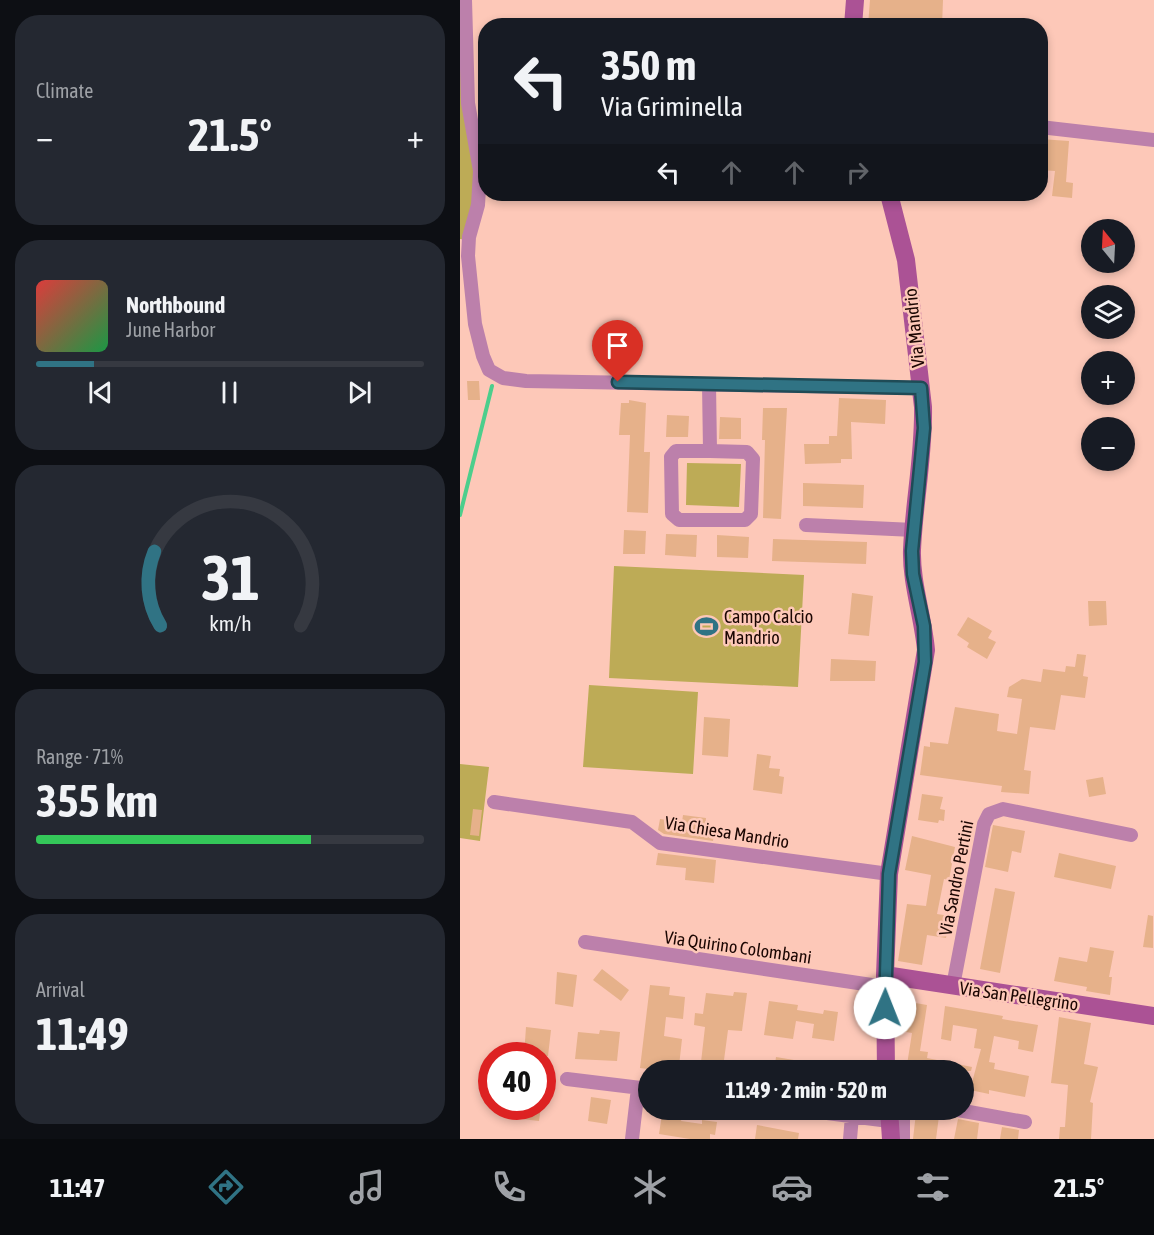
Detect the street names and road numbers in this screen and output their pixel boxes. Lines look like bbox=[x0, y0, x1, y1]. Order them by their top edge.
street label: Via Mandrio bbox=[899, 287, 929, 369]
street label: Via Chiesa Mandrio bbox=[663, 812, 791, 852]
street label: Via Sandro Pertini bbox=[934, 818, 978, 938]
street label: Via Quirino Colombani bbox=[663, 926, 813, 968]
street label: Via San Pellegrino bbox=[958, 977, 1080, 1015]

